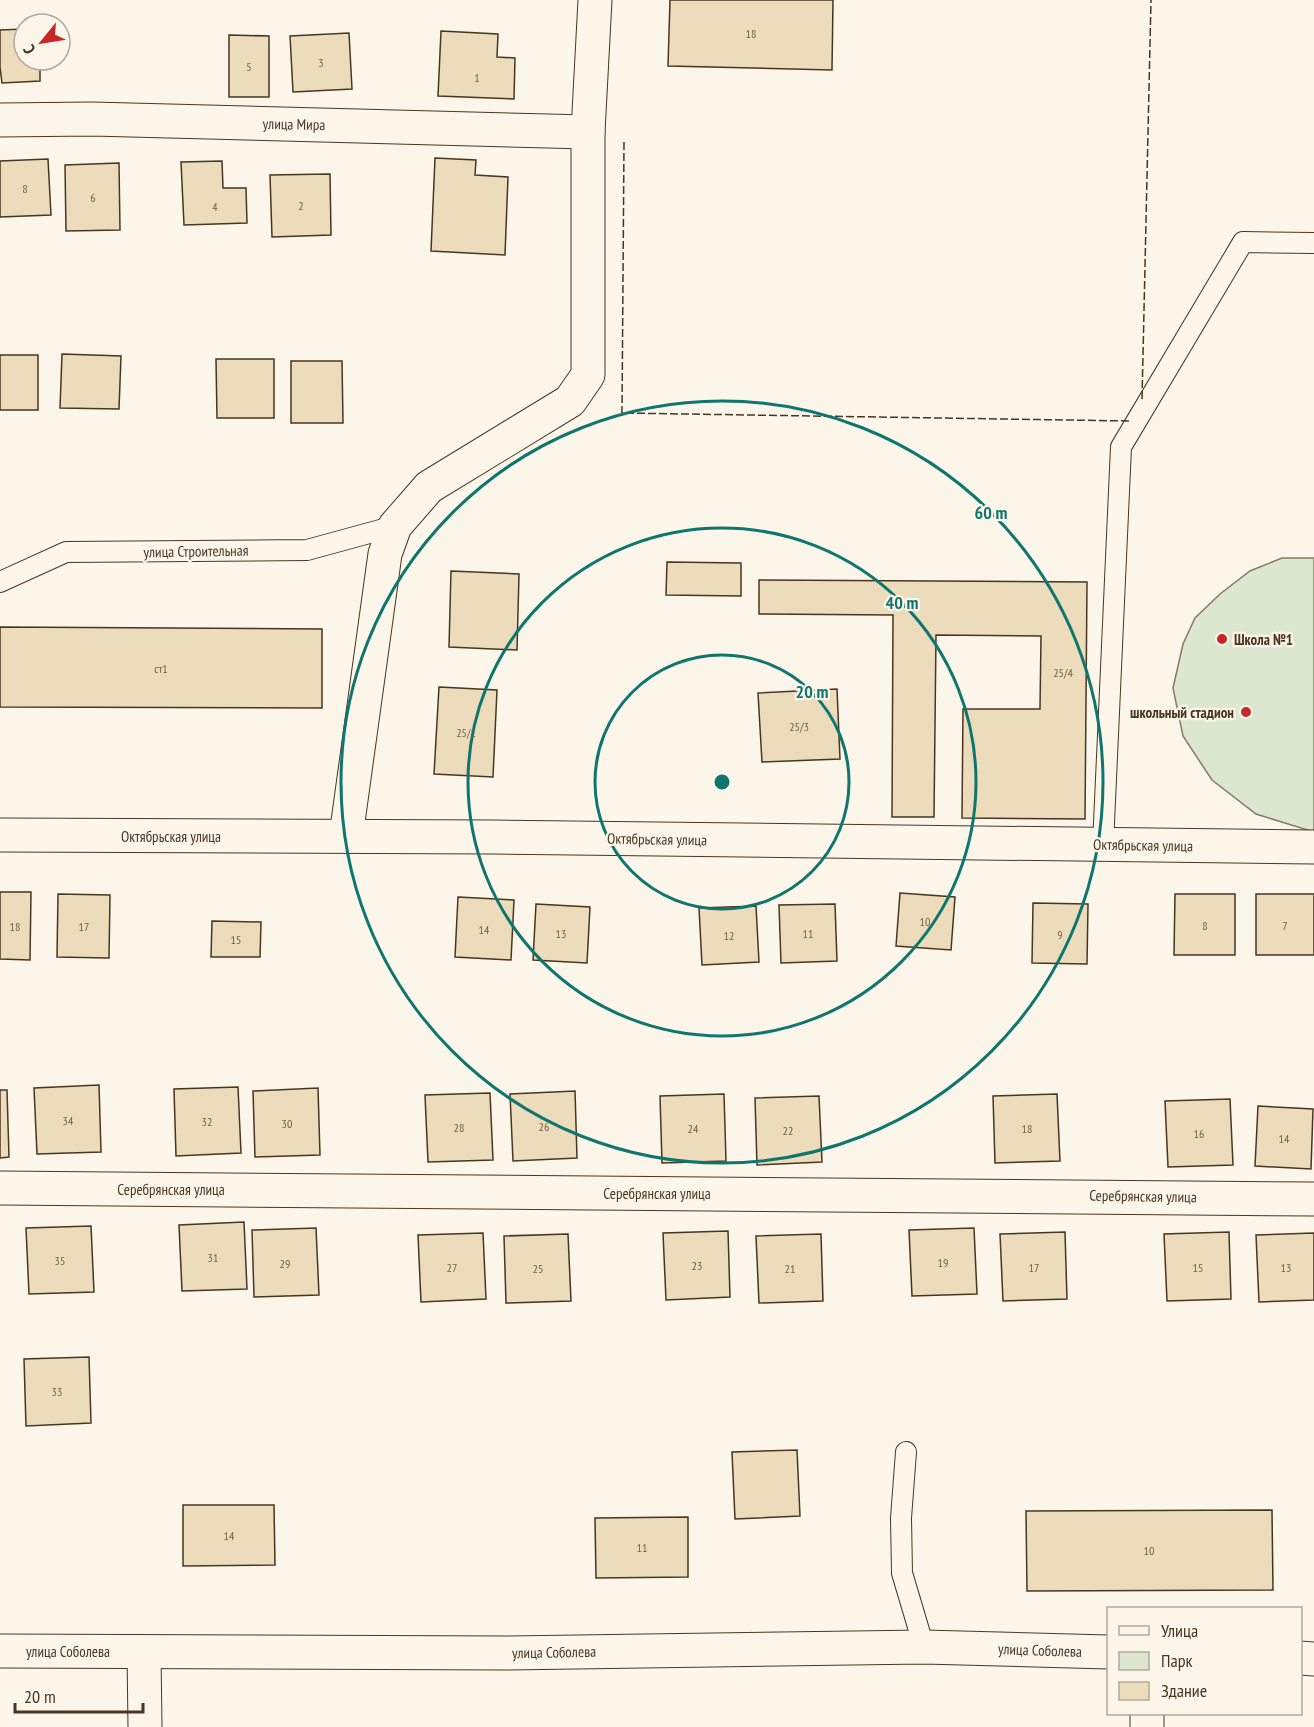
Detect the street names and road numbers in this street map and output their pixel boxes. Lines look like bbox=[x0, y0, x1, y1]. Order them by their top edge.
street label: улица Мира bbox=[263, 114, 325, 134]
street label: улица Строительная bbox=[143, 541, 249, 561]
street label: Октябрьская улица bbox=[121, 827, 221, 846]
street label: Октябрьская улица bbox=[607, 829, 707, 849]
street label: Октябрьская улица bbox=[1093, 835, 1193, 855]
street label: Серебрянская улица bbox=[117, 1180, 225, 1199]
street label: Серебрянская улица bbox=[603, 1184, 711, 1203]
street label: Серебрянская улица bbox=[1089, 1186, 1197, 1206]
street label: улица Соболева bbox=[998, 1639, 1082, 1661]
street label: улица Соболева bbox=[26, 1642, 110, 1661]
street label: улица Соболева bbox=[512, 1642, 596, 1662]

